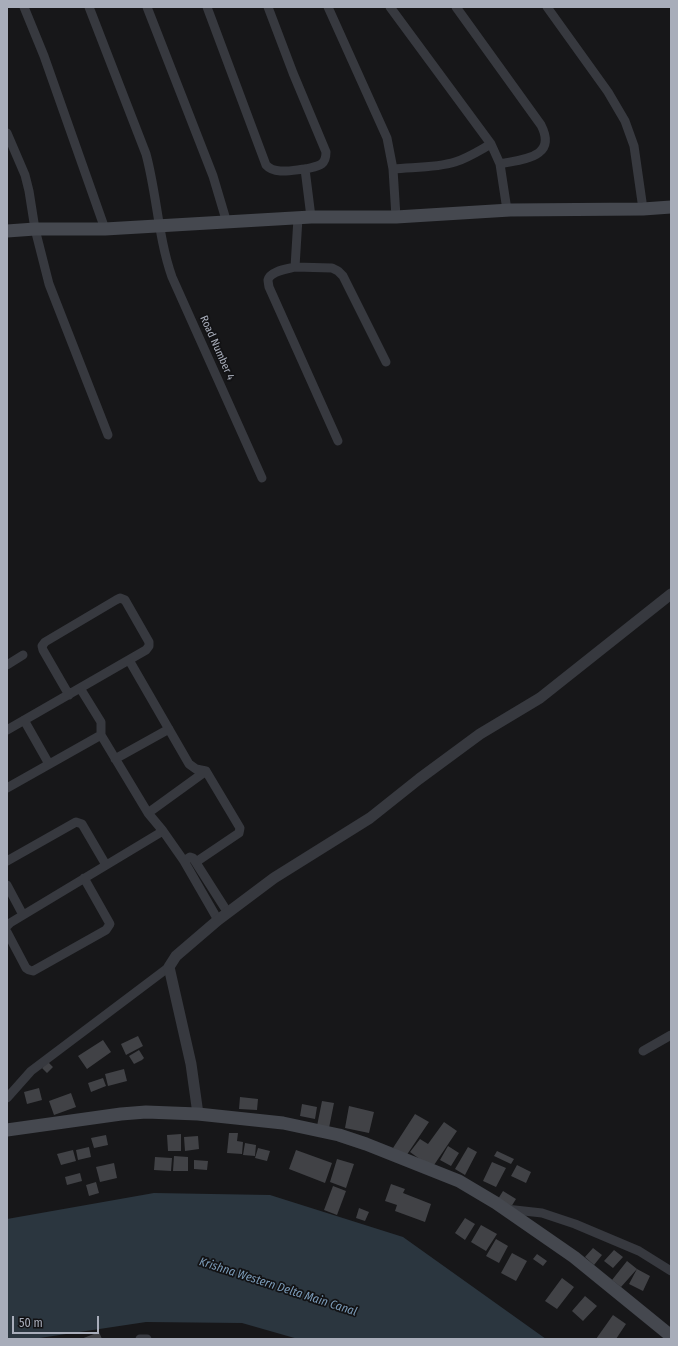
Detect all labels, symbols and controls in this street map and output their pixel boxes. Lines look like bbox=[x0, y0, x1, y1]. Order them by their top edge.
street label: Road Number 4 bbox=[197, 314, 237, 382]
water label: Krishna Western Delta Main Canal bbox=[197, 1255, 359, 1319]
scale bar bbox=[14, 1308, 101, 1334]
text: 50 m bbox=[19, 1316, 43, 1330]

